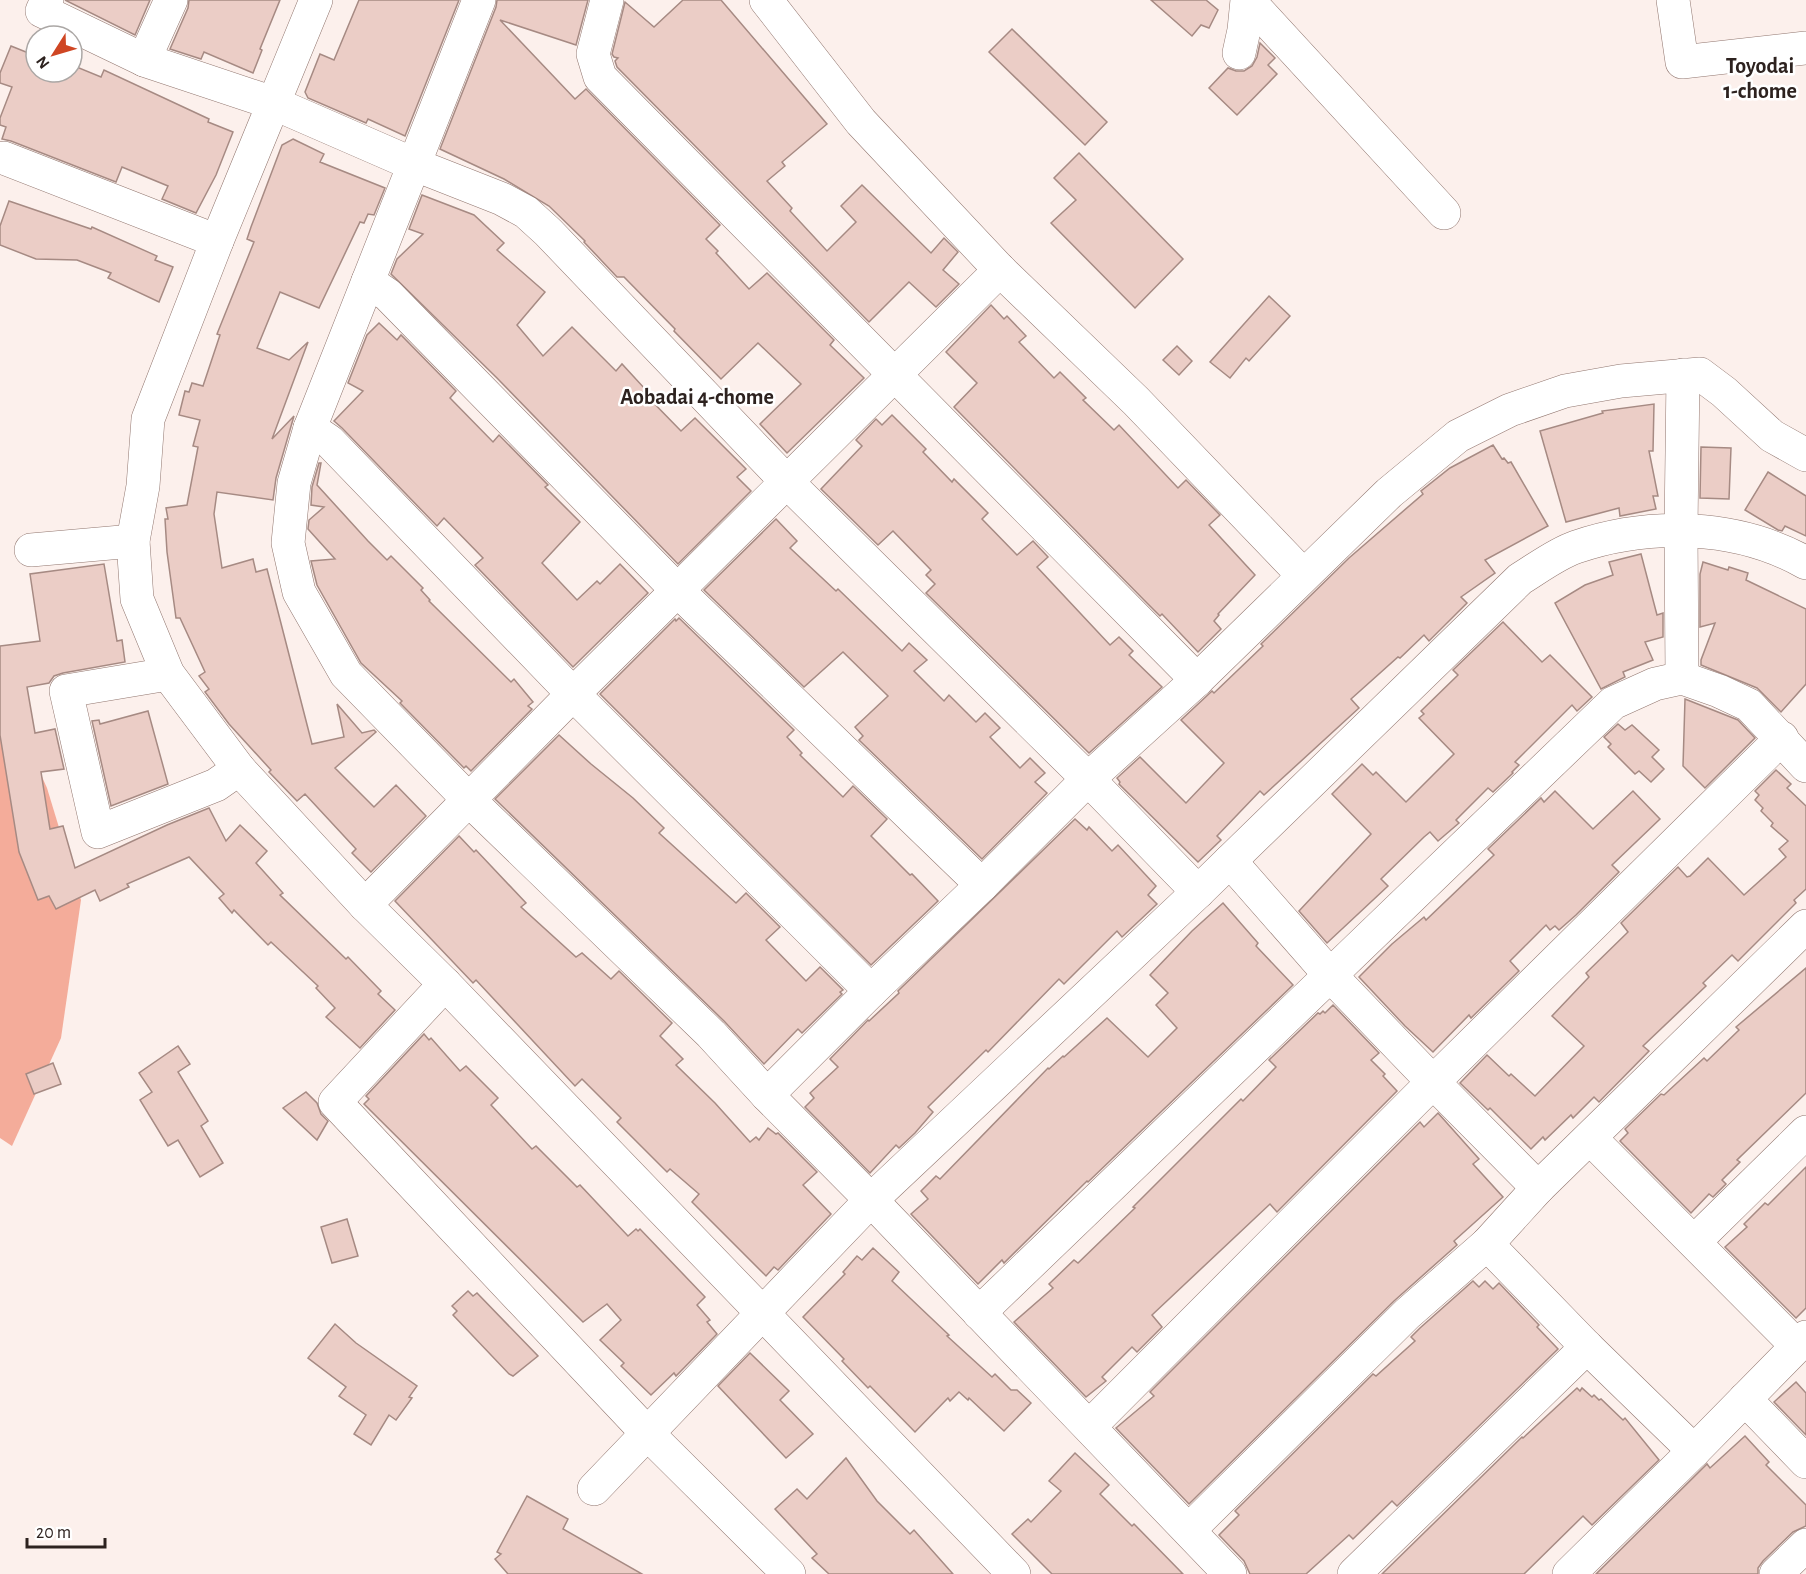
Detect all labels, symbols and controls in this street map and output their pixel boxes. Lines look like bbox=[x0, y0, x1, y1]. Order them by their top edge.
north arrow bbox=[24, 24, 84, 84]
text: N bbox=[33, 53, 53, 72]
district label: Toyodai 1-chome bbox=[1723, 55, 1797, 102]
district label: Aobadai 4-chome bbox=[620, 386, 774, 408]
scale bar bbox=[27, 1511, 105, 1549]
text: 20 m bbox=[36, 1524, 71, 1542]

